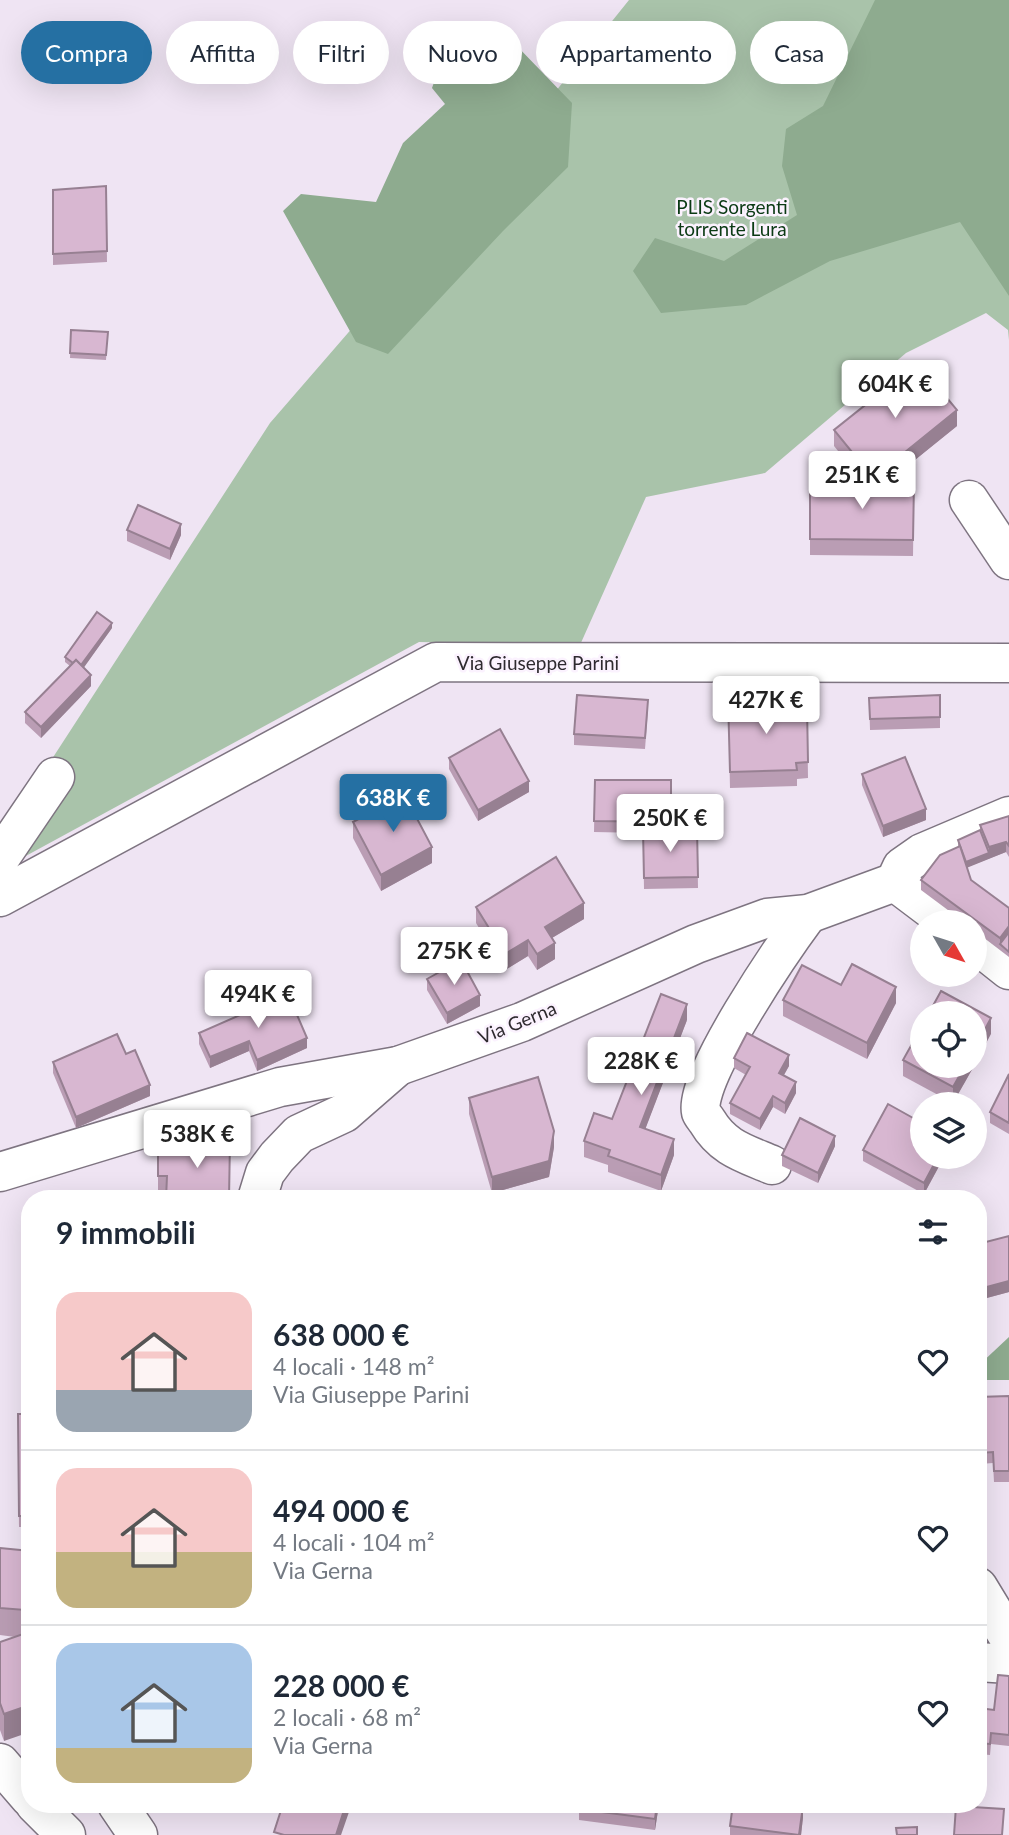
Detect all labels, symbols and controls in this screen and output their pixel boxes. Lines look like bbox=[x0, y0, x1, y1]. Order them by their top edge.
chip: Compra bbox=[21, 21, 152, 84]
chip: Affitta bbox=[166, 21, 279, 84]
chip: Filtri bbox=[293, 21, 389, 84]
chip: Nuovo bbox=[403, 21, 522, 84]
chip: Appartamento bbox=[536, 21, 736, 84]
chip: Casa bbox=[750, 21, 848, 84]
park label: PLIS Sorgenti torrente Lura bbox=[676, 195, 788, 240]
pin: 604K € bbox=[838, 360, 952, 420]
text: 604K € bbox=[858, 369, 932, 397]
pin: 251K € bbox=[805, 452, 919, 511]
text: 251K € bbox=[825, 460, 899, 488]
street label: Via Giuseppe Parini bbox=[457, 651, 619, 674]
pin: 427K € bbox=[709, 676, 823, 736]
text: 427K € bbox=[729, 685, 803, 713]
pin: 638K € bbox=[336, 774, 450, 834]
text: 638K € bbox=[356, 783, 430, 811]
pin: 250K € bbox=[613, 794, 727, 854]
text: 250K € bbox=[633, 803, 707, 831]
north arrow bbox=[910, 910, 987, 987]
map controls bbox=[910, 910, 987, 1169]
pin: 275K € bbox=[397, 928, 511, 987]
text: 275K € bbox=[417, 936, 491, 964]
pin: 494K € bbox=[201, 970, 315, 1030]
text: 494K € bbox=[221, 979, 295, 1007]
street label: Via Gerna bbox=[474, 996, 560, 1048]
button: locate bbox=[910, 1001, 987, 1078]
pin: 228K € bbox=[584, 1038, 698, 1097]
text: 228K € bbox=[604, 1046, 678, 1074]
button: layers bbox=[910, 1092, 987, 1169]
pin: 538K € bbox=[140, 1110, 254, 1170]
text: 538K € bbox=[160, 1119, 234, 1147]
icon: filters bbox=[914, 1213, 952, 1251]
text: 9 immobili bbox=[56, 1214, 196, 1250]
text: 638 000 € bbox=[273, 1316, 409, 1352]
icon: home bbox=[112, 1320, 196, 1404]
icon: heart bbox=[914, 1343, 952, 1381]
text: 4 locali · 148 m² bbox=[273, 1352, 434, 1380]
text: Via Giuseppe Parini bbox=[273, 1380, 470, 1408]
text: 494 000 € bbox=[273, 1492, 409, 1528]
icon: home bbox=[112, 1496, 196, 1580]
icon: heart bbox=[914, 1519, 952, 1557]
text: 4 locali · 104 m² bbox=[273, 1528, 434, 1556]
text: Via Gerna bbox=[273, 1556, 373, 1584]
text: 228 000 € bbox=[273, 1667, 409, 1703]
icon: home bbox=[112, 1671, 196, 1755]
icon: heart bbox=[914, 1694, 952, 1732]
text: 2 locali · 68 m² bbox=[273, 1703, 421, 1731]
text: Via Gerna bbox=[273, 1731, 373, 1759]

